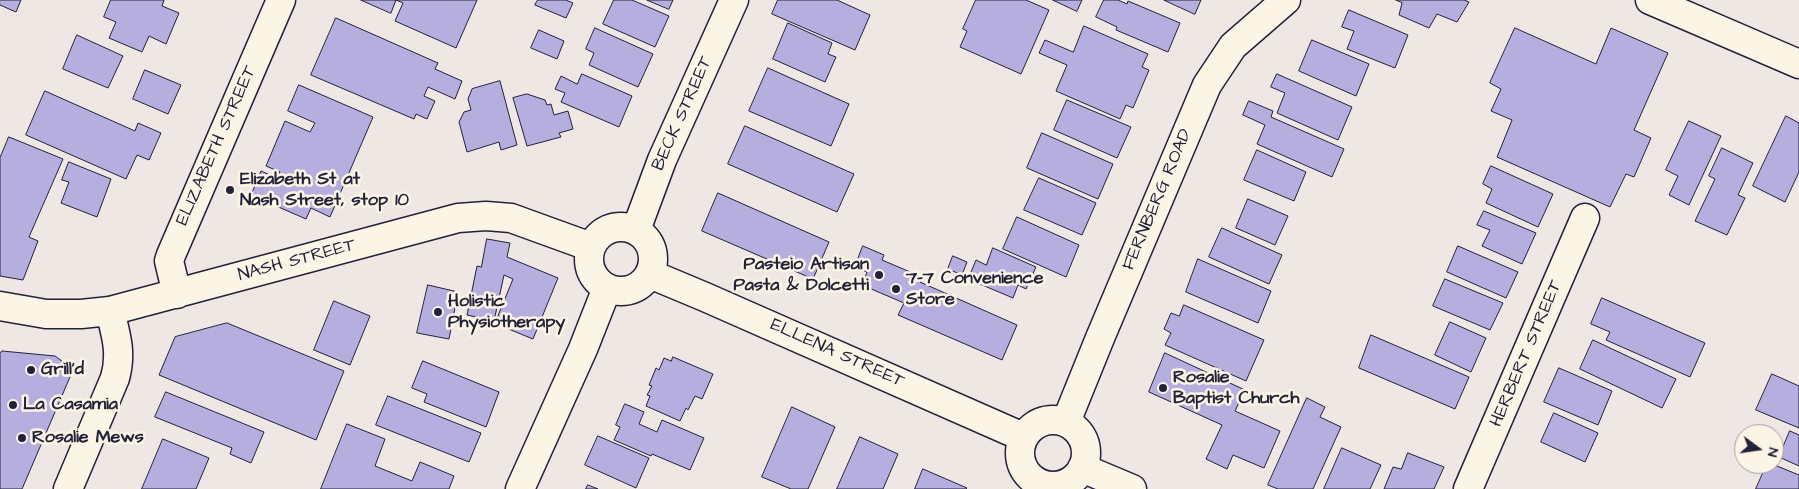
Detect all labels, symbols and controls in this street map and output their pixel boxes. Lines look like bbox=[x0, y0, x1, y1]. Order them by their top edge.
street label: BECK STREET bbox=[648, 54, 718, 174]
street label: ELIZABETH STREET bbox=[172, 63, 262, 229]
street label: FERNBERG ROAD bbox=[1119, 126, 1197, 274]
place label: Elizabeth St at Nash Street, stop 10 bbox=[240, 169, 409, 212]
marker: Elizabeth St at Nash Street, stop 10 bbox=[224, 184, 236, 196]
street label: NASH STREET bbox=[236, 235, 358, 287]
place label: Pasteio Artisan Pasta & Dolcetti bbox=[733, 254, 869, 296]
place label: 7-7 Convenience Store bbox=[906, 268, 1043, 310]
marker: Pasteio Artisan Pasta & Dolcetti bbox=[873, 269, 885, 281]
street label: HERBERT STREET bbox=[1486, 277, 1568, 431]
marker: 7-7 Convenience Store bbox=[890, 283, 902, 295]
place label: Holistic Physiotherapy bbox=[448, 291, 565, 334]
marker: Holistic Physiotherapy bbox=[432, 306, 444, 318]
street label: ELLENA STREET bbox=[767, 315, 907, 393]
place label: Grill'd bbox=[41, 359, 84, 381]
marker: Grill'd bbox=[25, 364, 37, 376]
place label: Rosalie Baptist Church bbox=[1173, 367, 1300, 409]
marker: Rosalie Baptist Church bbox=[1157, 382, 1169, 394]
place label: La Casamia bbox=[23, 394, 118, 416]
marker: La Casamia bbox=[7, 399, 19, 411]
north arrow bbox=[1734, 424, 1784, 474]
place label: Rosalie Mews bbox=[32, 427, 144, 449]
marker: Rosalie Mews bbox=[16, 432, 28, 444]
text: N bbox=[1762, 446, 1783, 459]

